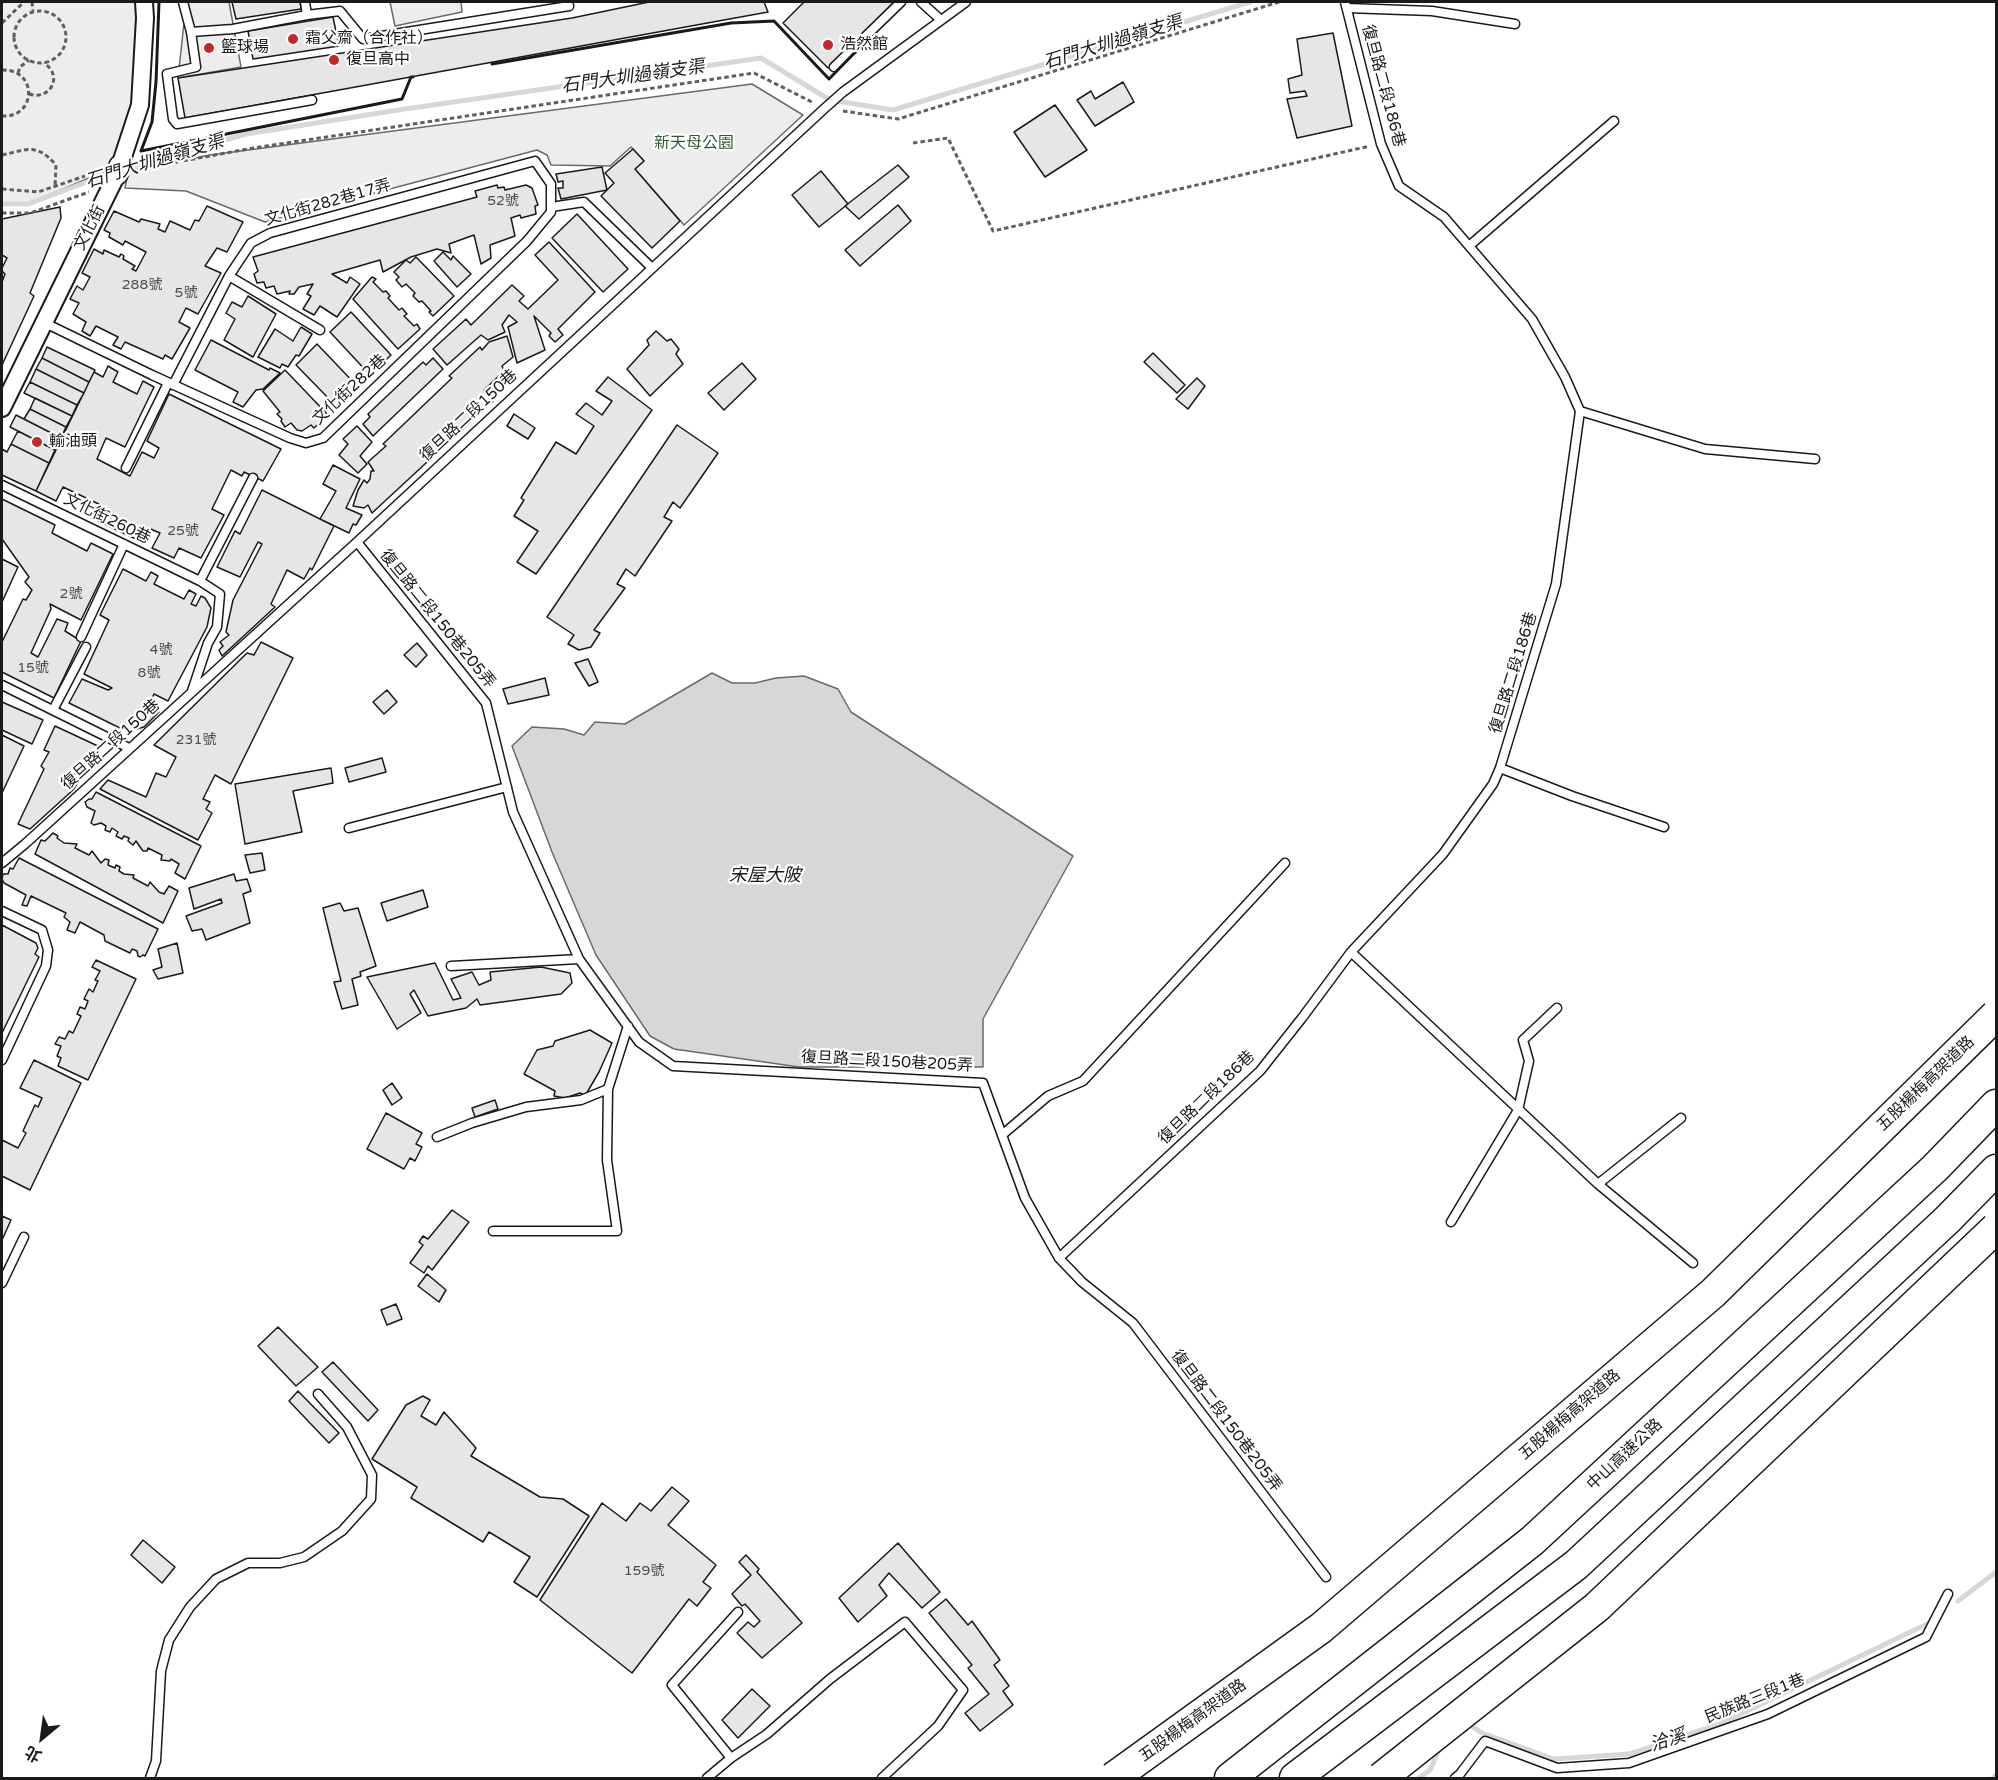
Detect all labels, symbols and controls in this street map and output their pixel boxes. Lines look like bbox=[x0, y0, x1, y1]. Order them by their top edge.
water label: 石門大圳過嶺支渠 bbox=[1041, 12, 1185, 74]
street label: 復旦路二段186巷 bbox=[1357, 23, 1409, 149]
place label: 霜父齋（合作社） bbox=[305, 29, 433, 49]
marker: 霜父齋（合作社） bbox=[286, 32, 300, 46]
place label: 浩然館 bbox=[840, 35, 888, 55]
place label: 籃球場 bbox=[221, 38, 269, 58]
marker: 浩然館 bbox=[821, 38, 835, 52]
marker: 籃球場 bbox=[202, 41, 216, 55]
place label: 復旦高中 bbox=[346, 50, 410, 70]
marker: 復旦高中 bbox=[327, 53, 341, 67]
water label: 石門大圳過嶺支渠 bbox=[560, 56, 706, 98]
water label: 石門大圳過嶺支渠 bbox=[83, 131, 227, 193]
park label: 新天母公園 bbox=[654, 134, 734, 154]
street label: 文化街282巷17弄 bbox=[263, 176, 393, 230]
house number: 52號 bbox=[487, 193, 519, 209]
street label: 文化街 bbox=[71, 202, 109, 254]
house number: 288號 bbox=[122, 277, 162, 293]
house number: 5號 bbox=[175, 285, 197, 301]
street label: 文化街282巷 bbox=[309, 351, 391, 429]
street label: 復旦路二段150巷 bbox=[416, 366, 522, 466]
place label: 輸油頭 bbox=[49, 432, 97, 452]
marker: 輸油頭 bbox=[30, 435, 44, 449]
street label: 文化街260巷 bbox=[60, 490, 154, 548]
house number: 25號 bbox=[167, 523, 199, 539]
street label: 復旦路二段150巷205弄 bbox=[375, 546, 499, 692]
house number: 2號 bbox=[60, 586, 82, 602]
street label: 復旦路二段186巷 bbox=[1486, 610, 1542, 736]
house number: 4號 bbox=[150, 642, 172, 658]
house number: 15號 bbox=[17, 660, 49, 676]
house number: 8號 bbox=[138, 665, 160, 681]
street label: 復旦路二段150巷 bbox=[58, 696, 164, 794]
house number: 231號 bbox=[176, 732, 216, 748]
water label: 宋屋大陂 bbox=[729, 865, 801, 887]
street label: 五股楊梅高架道路 bbox=[1873, 1033, 1979, 1135]
street label: 復旦路二段186巷 bbox=[1155, 1047, 1259, 1149]
street label: 復旦路二段150巷205弄 bbox=[800, 1048, 974, 1076]
street label: 復旦路二段150巷205弄 bbox=[1166, 1346, 1286, 1496]
street label: 五股楊梅高架道路 bbox=[1515, 1366, 1625, 1464]
street label: 中山高速公路 bbox=[1583, 1415, 1667, 1495]
house number: 159號 bbox=[624, 1563, 664, 1579]
street label: 民族路三段1巷 bbox=[1702, 1670, 1808, 1728]
street label: 五股楊梅高架道路 bbox=[1136, 1676, 1250, 1766]
north arrow bbox=[12, 1708, 72, 1768]
water label: 洽溪 bbox=[1648, 1725, 1688, 1757]
text: 北 bbox=[21, 1741, 45, 1766]

